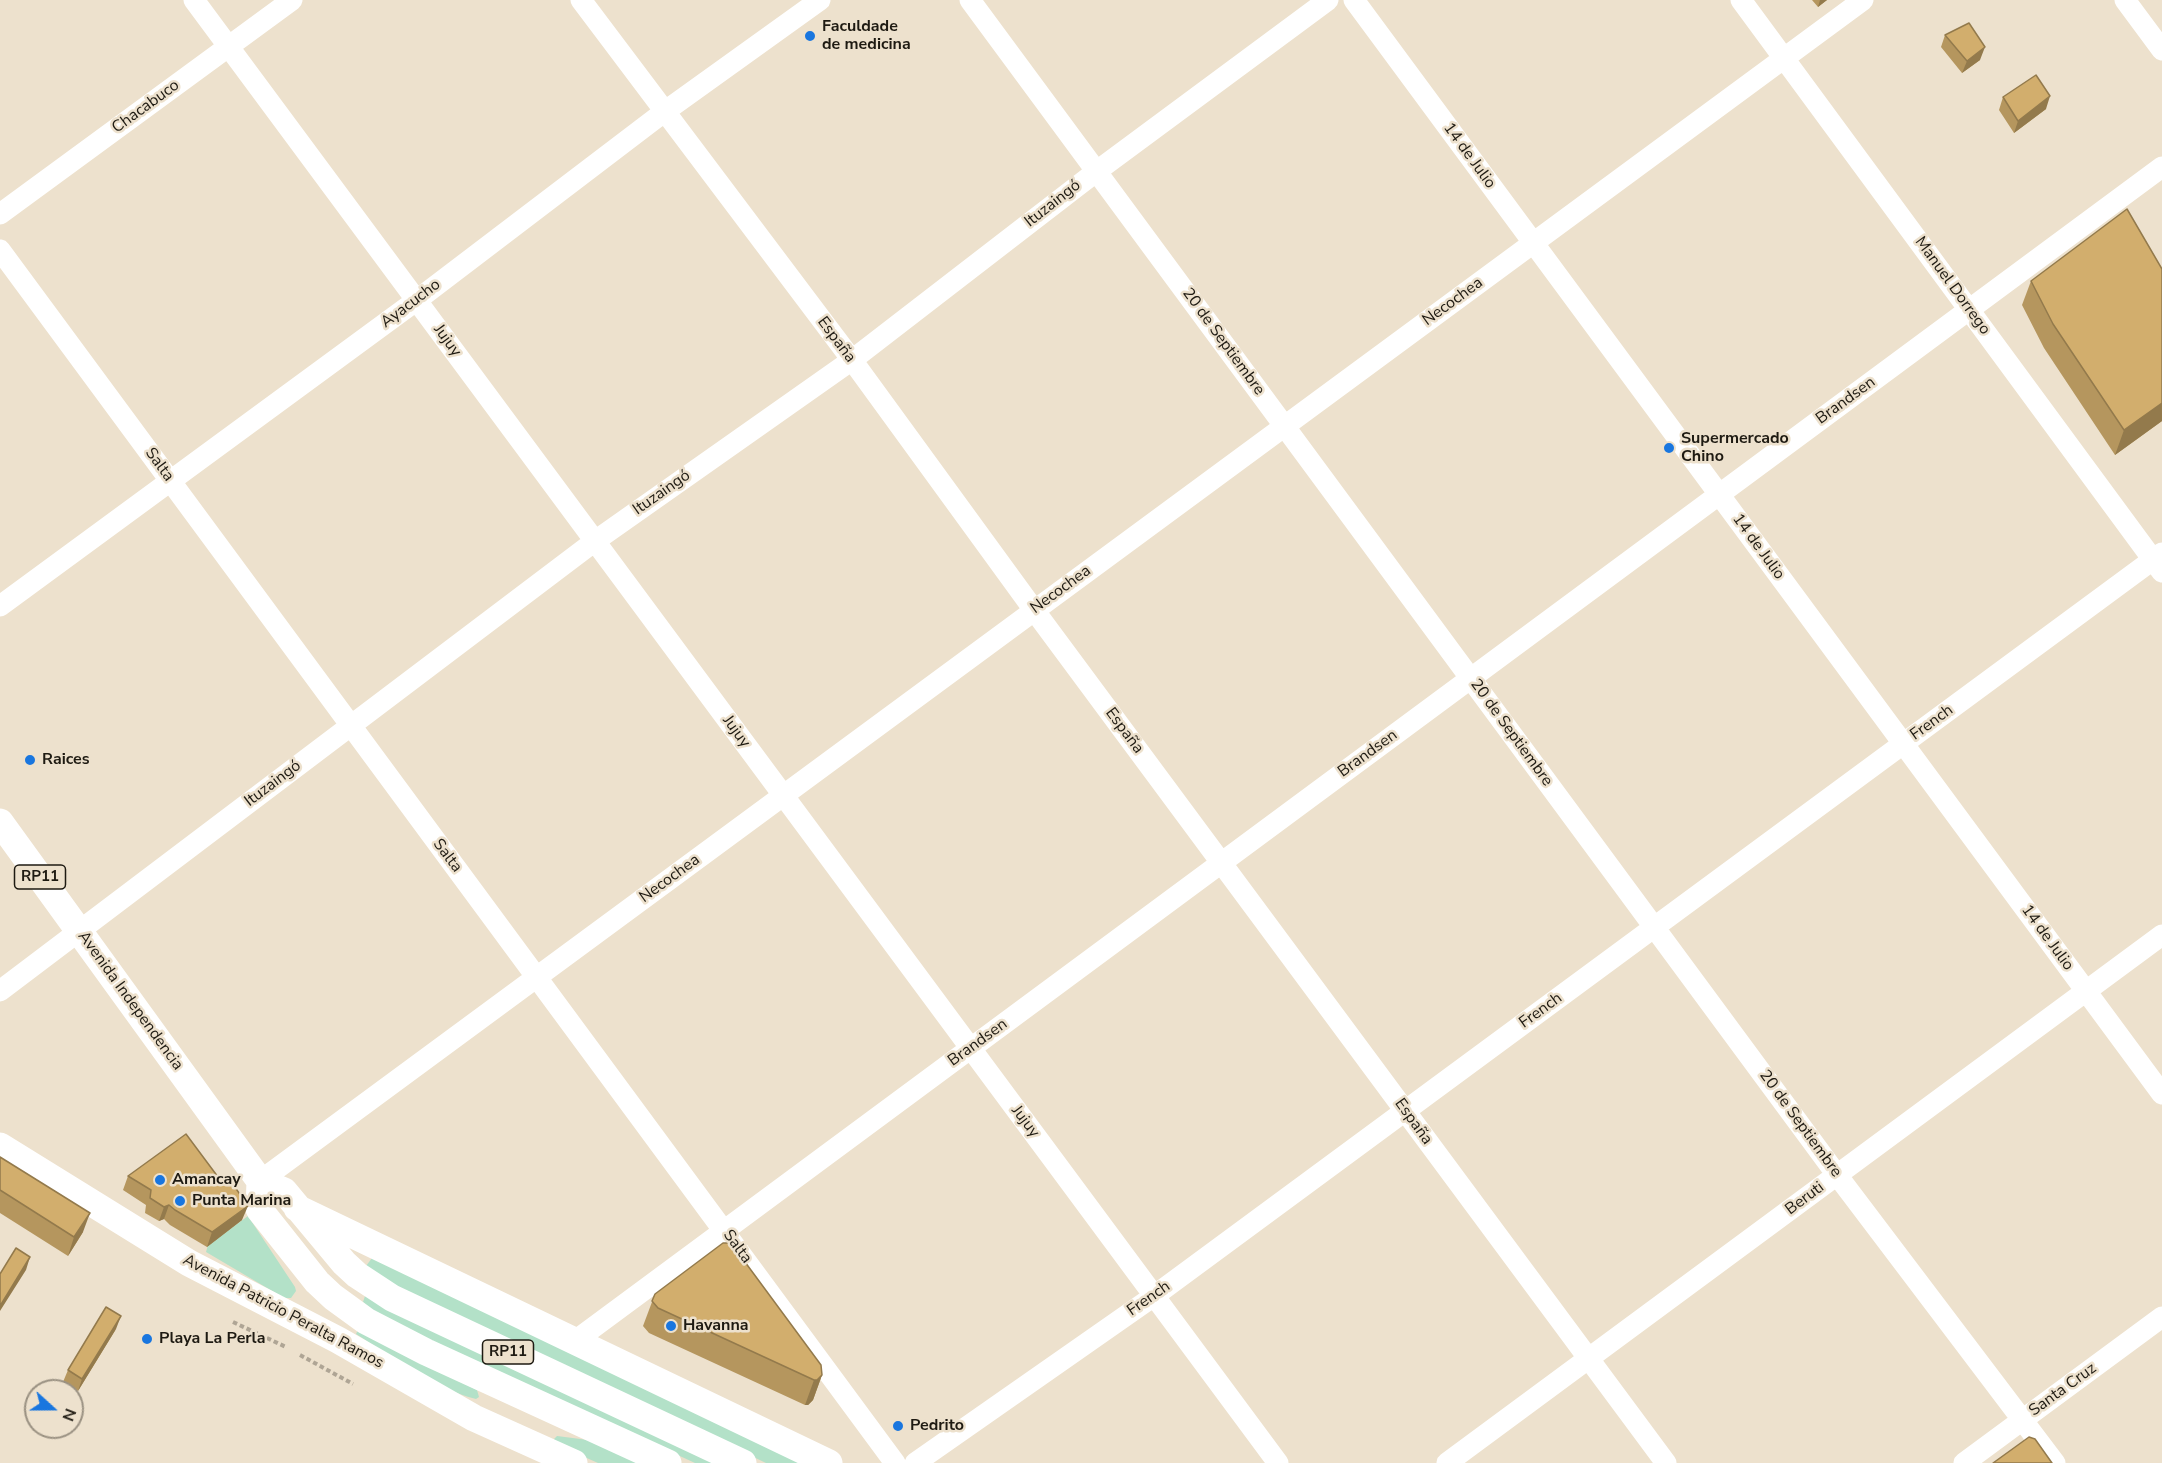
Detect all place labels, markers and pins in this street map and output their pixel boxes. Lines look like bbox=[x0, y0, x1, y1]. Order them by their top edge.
place label: Faculdade de medicina bbox=[822, 17, 911, 55]
marker: Faculdade de medicina bbox=[803, 29, 817, 43]
place label: Supermercado Chino bbox=[1681, 429, 1789, 467]
marker: Supermercado Chino bbox=[1662, 441, 1676, 455]
place label: Raices bbox=[42, 750, 90, 770]
marker: Raices bbox=[23, 753, 37, 767]
place label: Amancay bbox=[172, 1170, 241, 1190]
marker: Amancay bbox=[153, 1173, 167, 1187]
place label: Punta Marina bbox=[192, 1191, 291, 1211]
marker: Punta Marina bbox=[173, 1194, 187, 1208]
place label: Havanna bbox=[683, 1316, 749, 1336]
marker: Havanna bbox=[664, 1319, 678, 1333]
place label: Playa La Perla bbox=[159, 1329, 265, 1349]
marker: Playa La Perla bbox=[140, 1332, 154, 1346]
place label: Pedrito bbox=[910, 1416, 964, 1436]
marker: Pedrito bbox=[891, 1419, 905, 1433]

